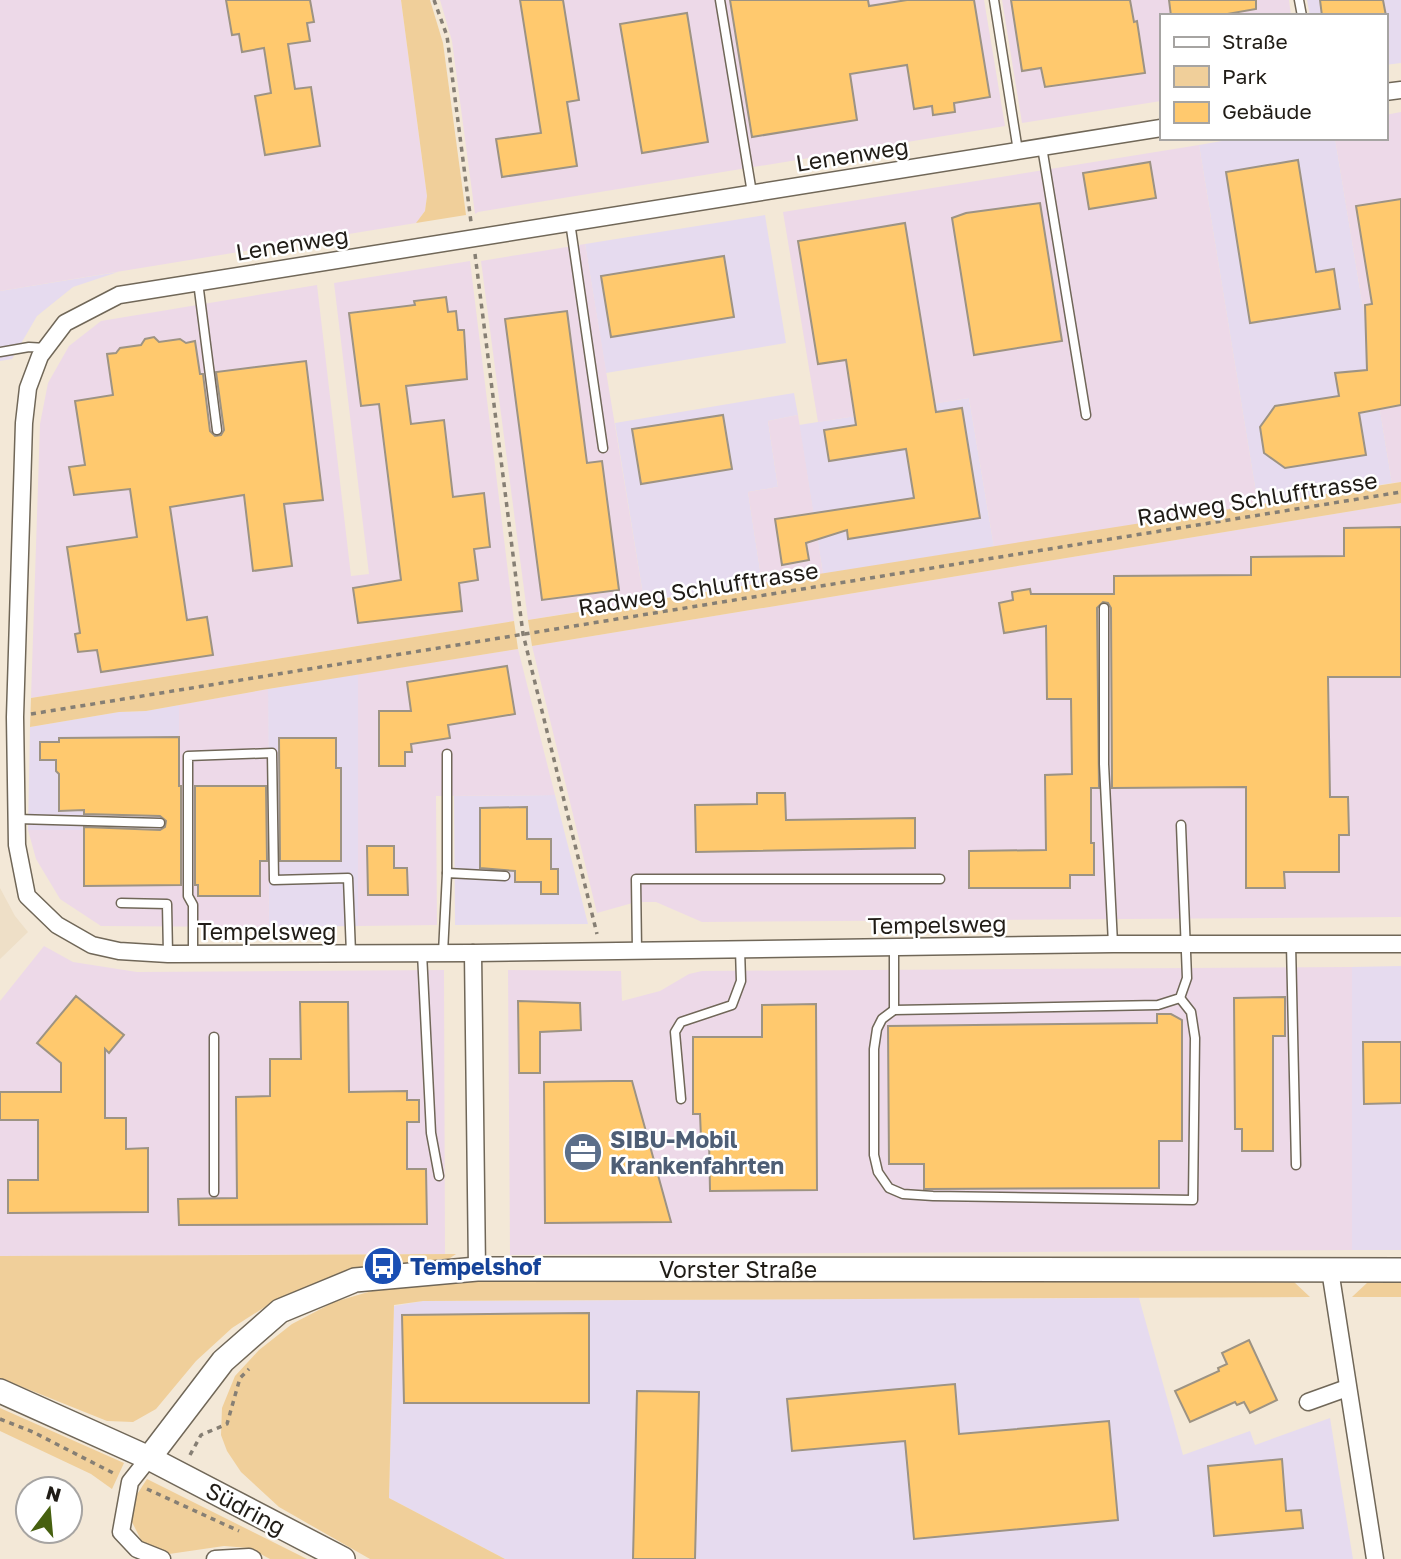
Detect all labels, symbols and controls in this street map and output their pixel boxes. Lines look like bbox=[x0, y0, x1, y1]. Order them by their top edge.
legend bbox=[1160, 14, 1387, 140]
text: Straße bbox=[1222, 28, 1288, 54]
text: Park bbox=[1222, 63, 1268, 89]
text: Gebäude bbox=[1222, 98, 1312, 124]
street label: Lenenweg bbox=[794, 131, 910, 177]
street label: Lenenweg bbox=[234, 220, 350, 266]
street label: Radweg Schlufftrasse bbox=[1135, 465, 1379, 531]
street label: Radweg Schlufftrasse bbox=[576, 555, 820, 621]
street label: Tempelsweg bbox=[867, 909, 1007, 939]
street label: Tempelsweg bbox=[198, 917, 336, 945]
place label: SIBU-Mobil Krankenfahrten bbox=[610, 1125, 784, 1179]
office icon: SIBU-Mobil Krankenfahrten bbox=[562, 1131, 604, 1173]
bus stop icon: Tempelshof bbox=[362, 1245, 404, 1287]
place label: Tempelshof bbox=[410, 1252, 542, 1280]
street label: Vorster Straße bbox=[659, 1255, 817, 1283]
north arrow bbox=[14, 1475, 84, 1545]
street label: Südring bbox=[201, 1475, 291, 1541]
text: N bbox=[44, 1480, 64, 1506]

